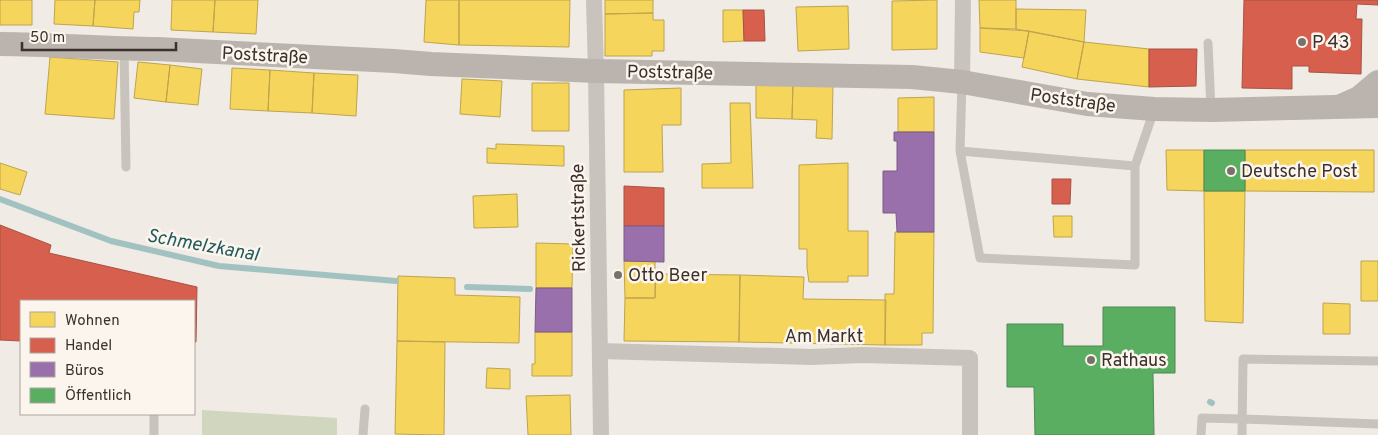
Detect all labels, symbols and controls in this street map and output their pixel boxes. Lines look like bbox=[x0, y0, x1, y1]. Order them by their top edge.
scale bar bbox=[22, 20, 176, 52]
text: 50 m bbox=[30, 29, 65, 48]
place label: P 43 bbox=[1312, 32, 1350, 55]
marker: P 43 bbox=[1296, 36, 1308, 48]
street label: Poststraße bbox=[221, 43, 309, 70]
street label: Poststraße bbox=[627, 61, 713, 86]
street label: Poststraße bbox=[1028, 84, 1117, 119]
place label: Deutsche Post bbox=[1241, 161, 1357, 184]
street label: Rickertstraße bbox=[567, 164, 592, 272]
marker: Deutsche Post bbox=[1225, 165, 1237, 177]
water label: Schmelzkanal bbox=[145, 224, 262, 268]
place label: Otto Beer bbox=[628, 265, 707, 288]
marker: Otto Beer bbox=[612, 269, 624, 281]
legend bbox=[20, 300, 195, 415]
text: Wohnen bbox=[65, 312, 120, 331]
street label: Am Markt bbox=[785, 326, 863, 349]
text: Handel bbox=[65, 337, 112, 356]
place label: Rathaus bbox=[1101, 350, 1167, 373]
marker: Rathaus bbox=[1085, 354, 1097, 366]
text: Büros bbox=[65, 362, 104, 381]
text: Öffentlich bbox=[65, 386, 132, 406]

